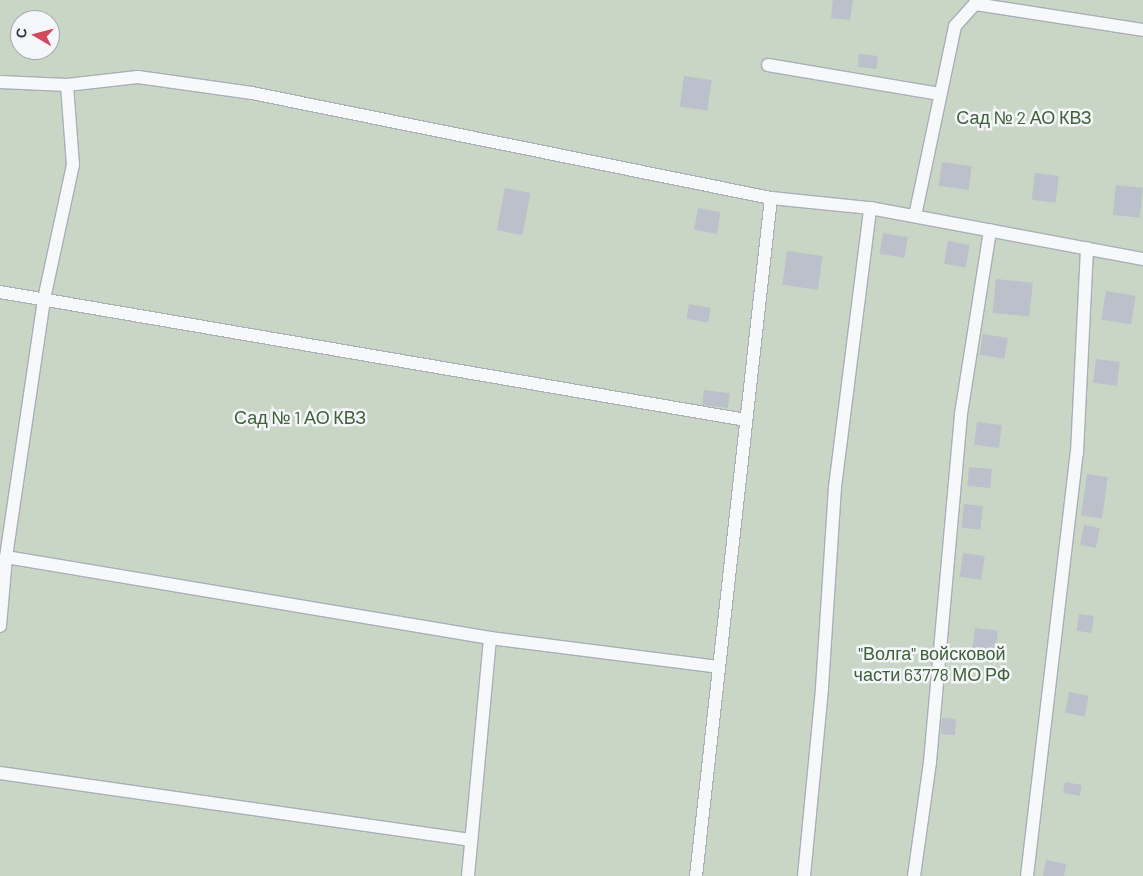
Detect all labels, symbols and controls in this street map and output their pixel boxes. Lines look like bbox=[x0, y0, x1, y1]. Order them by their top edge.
north arrow bbox=[10, 10, 60, 60]
text: С bbox=[12, 27, 30, 39]
park label: Сад № 2 АО КВЗ bbox=[956, 106, 1092, 128]
park label: Сад № 1 АО КВЗ bbox=[234, 406, 366, 428]
park label: "Волга" войсковой части 63778 МО РФ bbox=[854, 643, 1010, 686]

